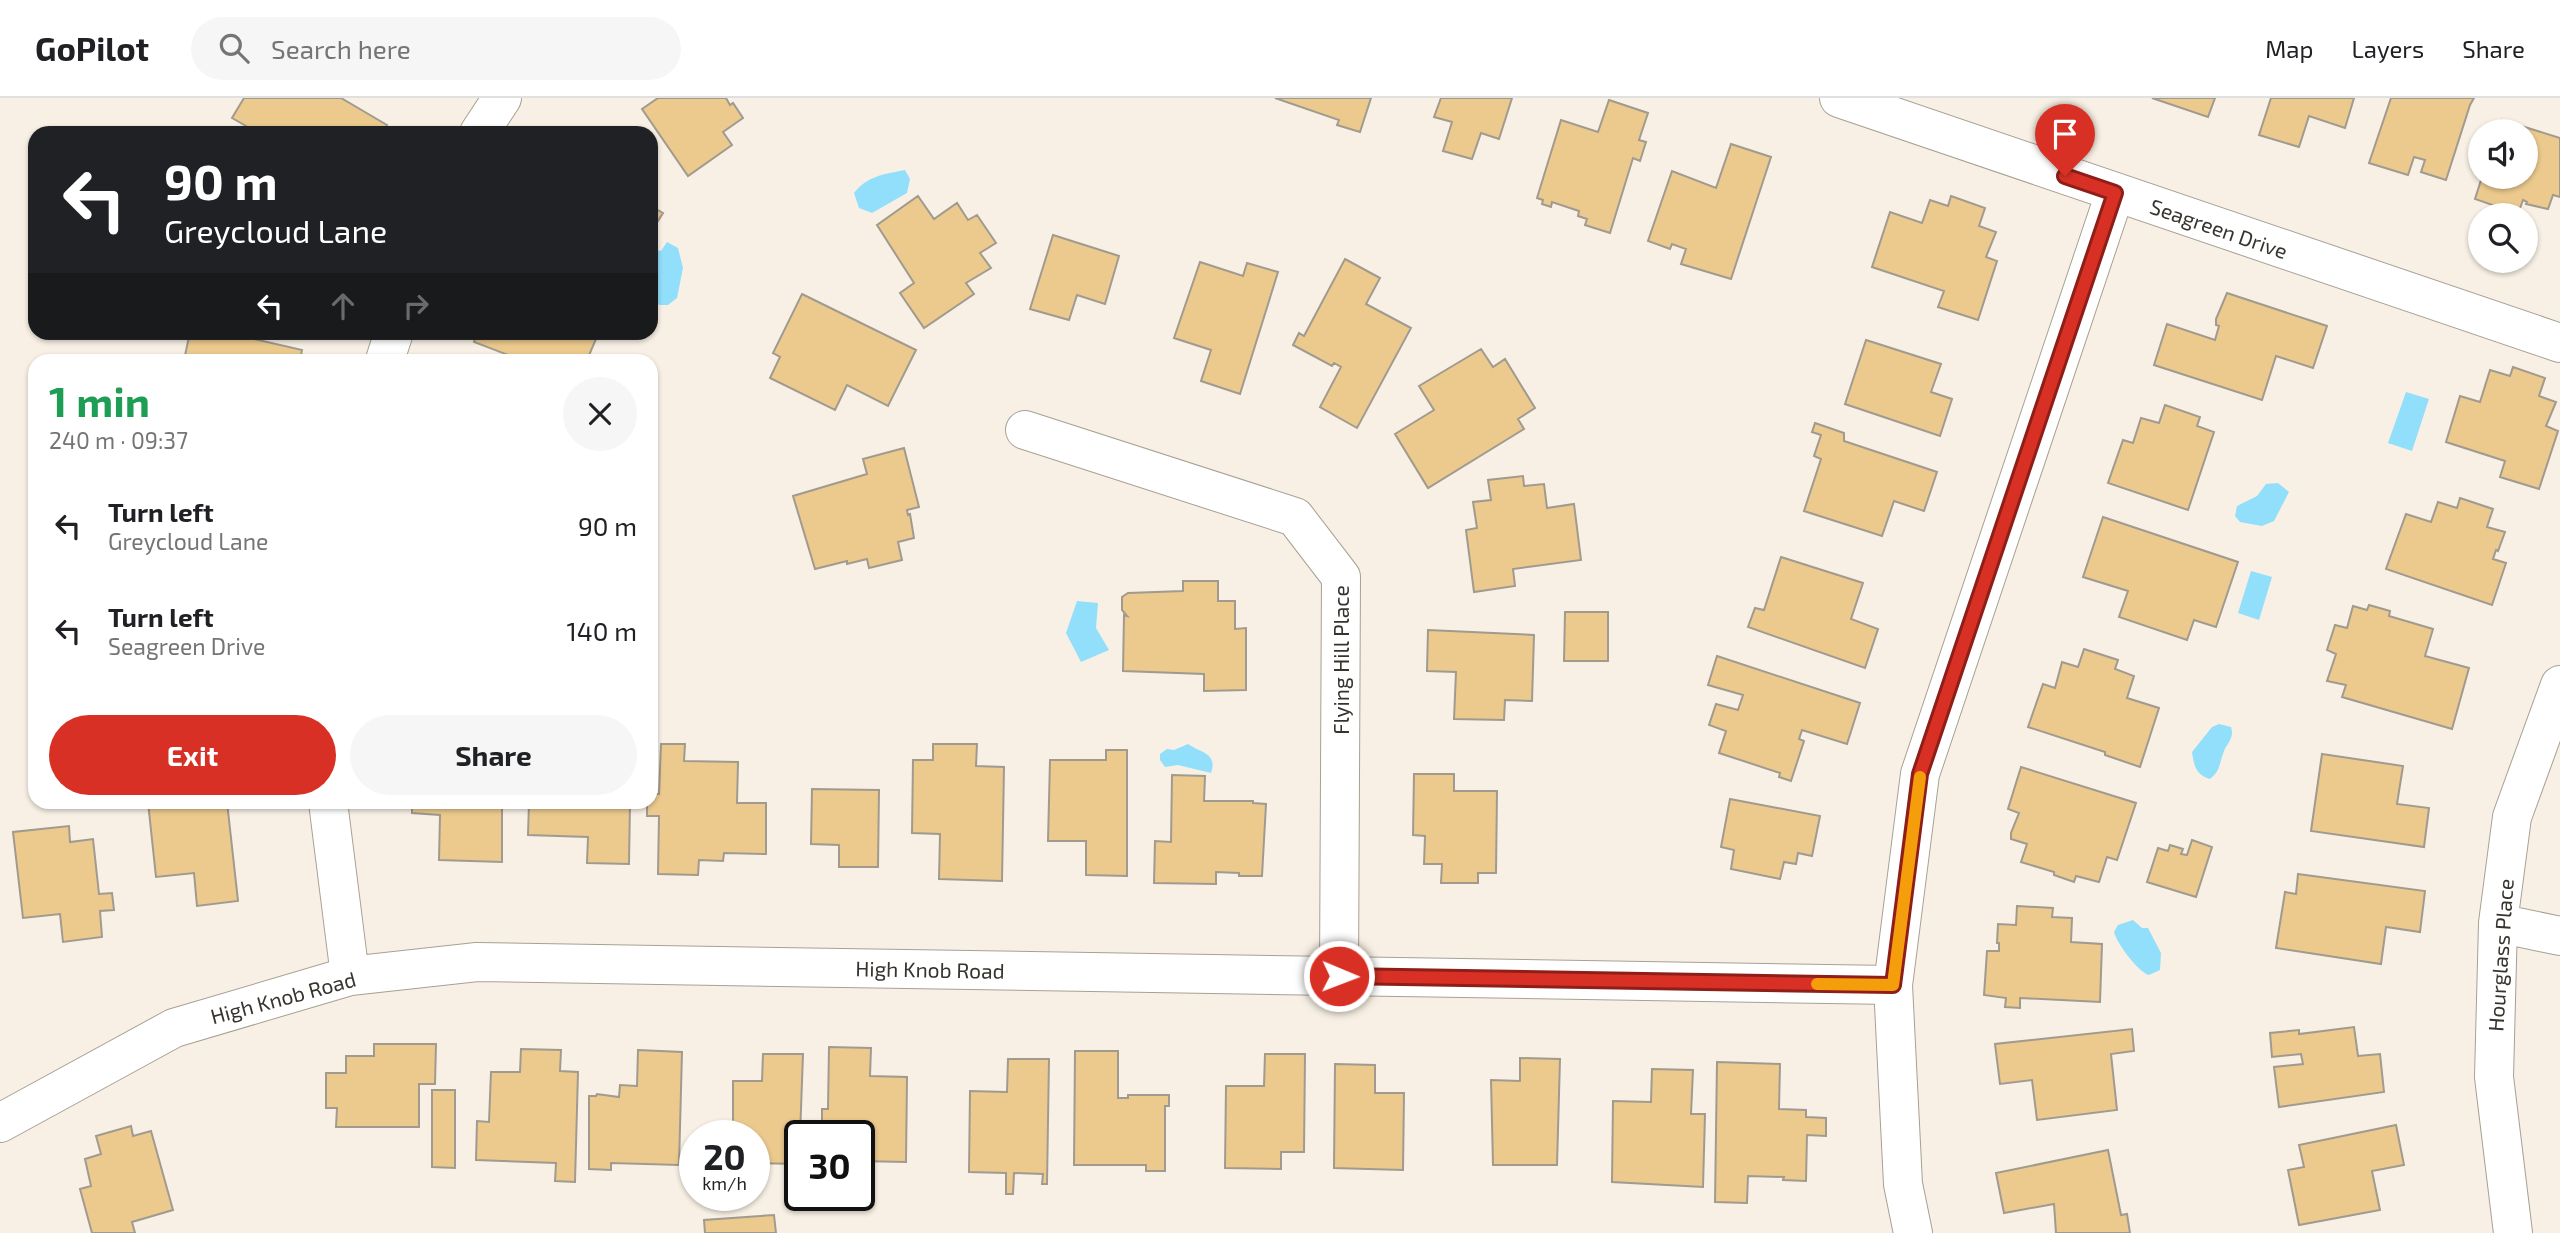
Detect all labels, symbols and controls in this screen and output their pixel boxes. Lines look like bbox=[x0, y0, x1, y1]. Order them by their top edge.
search box bbox=[191, 17, 681, 80]
text: GoPilot bbox=[35, 28, 149, 68]
icon: search bbox=[215, 29, 253, 67]
text: Search here bbox=[271, 33, 411, 64]
text: Map bbox=[2265, 34, 2313, 63]
text: Layers bbox=[2351, 34, 2424, 63]
text: Share bbox=[2462, 34, 2525, 63]
pin bbox=[2035, 104, 2095, 176]
icon: arrive bbox=[2046, 115, 2084, 153]
map controls bbox=[2468, 119, 2538, 273]
button: sound bbox=[2468, 119, 2538, 189]
text: 90 m bbox=[164, 151, 278, 210]
icon: left bbox=[49, 154, 140, 245]
street label: Seagreen Drive bbox=[2147, 193, 2291, 263]
button: search bbox=[2468, 203, 2538, 273]
text: Greycloud Lane bbox=[164, 211, 387, 249]
icon: left bbox=[251, 287, 289, 325]
icon: ahead bbox=[324, 287, 362, 325]
icon: right bbox=[397, 287, 435, 325]
text: 1 min bbox=[49, 375, 150, 425]
button: close bbox=[563, 377, 637, 451]
text: 240 m · 09:37 bbox=[49, 426, 188, 454]
text: Turn left bbox=[108, 496, 214, 527]
icon: left bbox=[49, 507, 87, 545]
text: 90 m bbox=[578, 510, 637, 541]
text: Greycloud Lane bbox=[108, 527, 268, 555]
street label: Flying Hill Place bbox=[1328, 585, 1353, 735]
text: Turn left bbox=[108, 601, 214, 632]
icon: left bbox=[49, 612, 87, 650]
text: 140 m bbox=[566, 615, 637, 646]
text: Seagreen Drive bbox=[108, 632, 265, 660]
button: Exit bbox=[49, 715, 336, 795]
button: Share bbox=[350, 715, 637, 795]
street label: Hourglass Place bbox=[2482, 878, 2518, 1032]
position arrow bbox=[1302, 939, 1376, 1013]
street label: High Knob Road bbox=[855, 955, 1005, 983]
street label: High Knob Road bbox=[208, 966, 358, 1028]
speed limit sign: 30 bbox=[784, 1120, 875, 1211]
text: 20 bbox=[703, 1135, 746, 1177]
text: km/h bbox=[702, 1172, 747, 1194]

